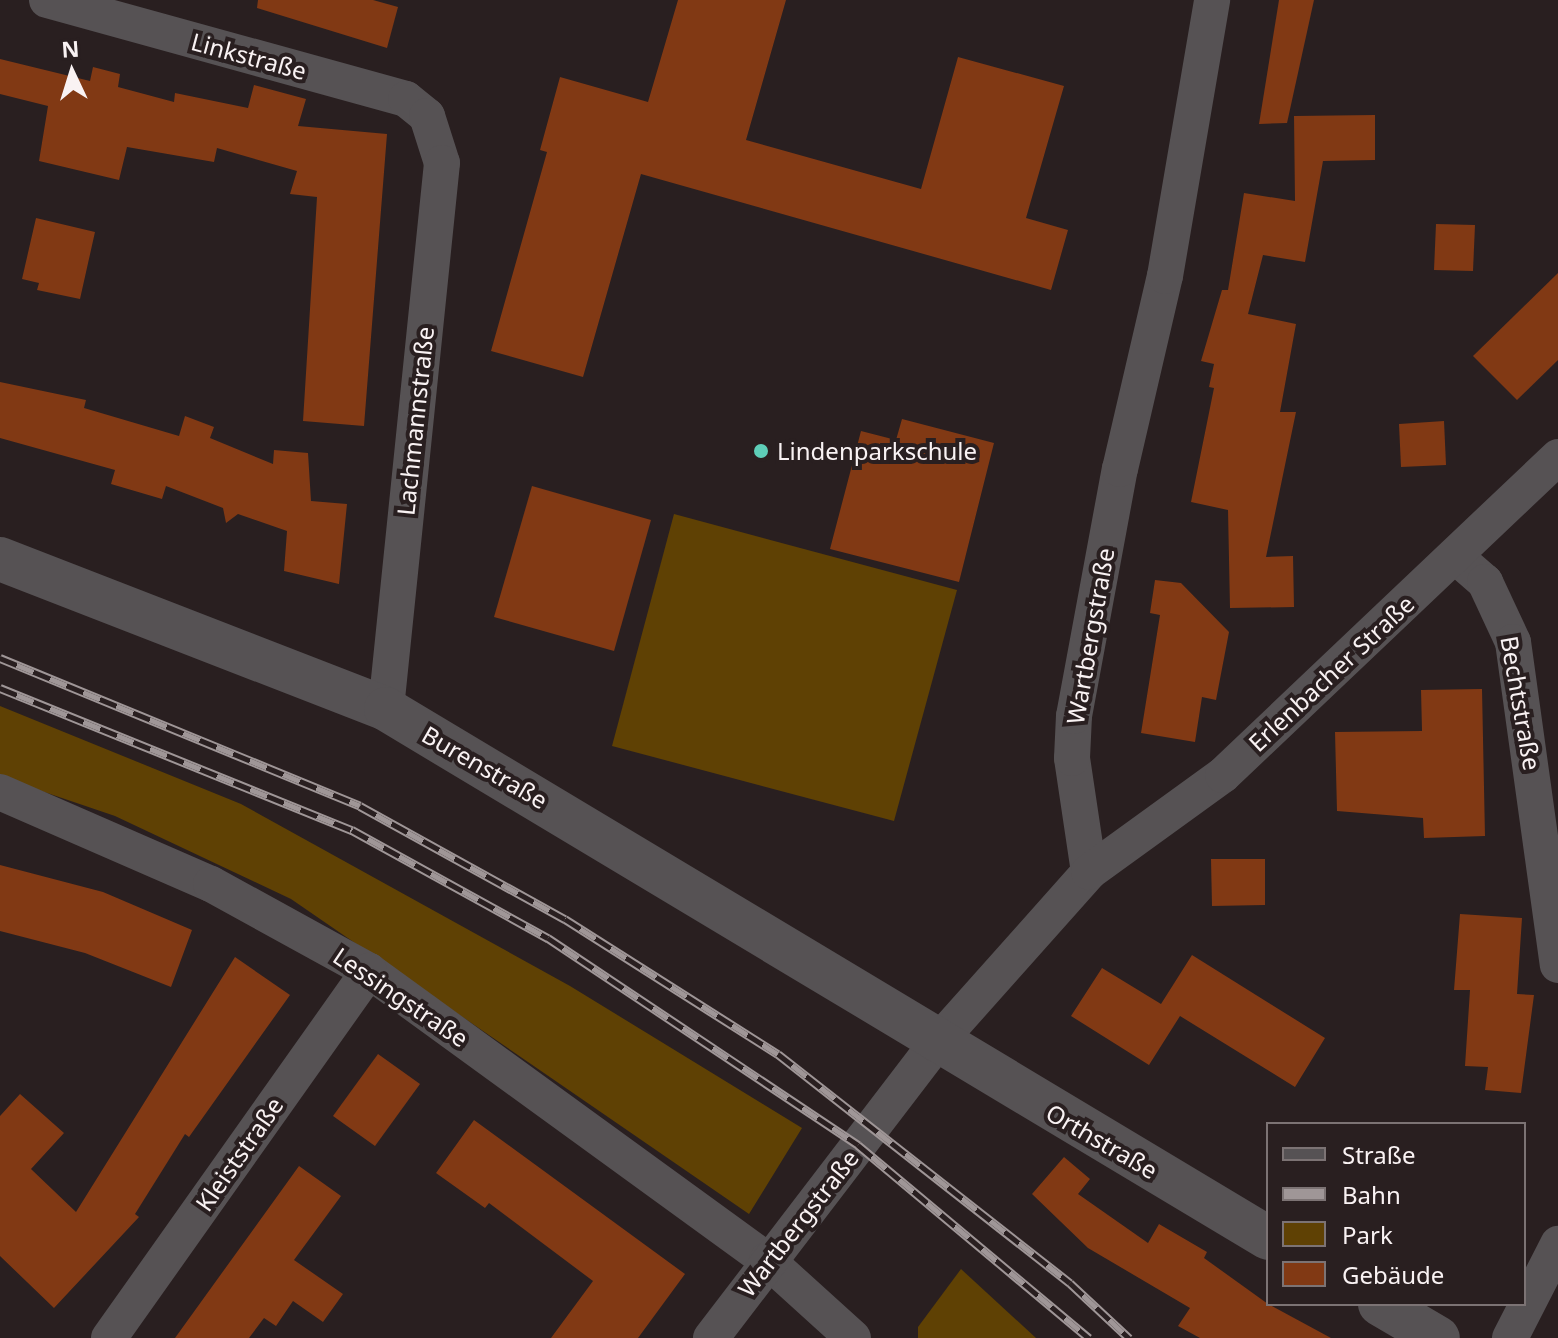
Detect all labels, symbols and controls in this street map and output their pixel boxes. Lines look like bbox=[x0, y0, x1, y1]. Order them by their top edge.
street label: Linkstraße bbox=[188, 27, 310, 85]
north arrow bbox=[32, 32, 112, 112]
text: N bbox=[60, 32, 80, 64]
street label: Lachmannstraße bbox=[391, 325, 439, 517]
place label: Lindenparkschule bbox=[777, 437, 977, 465]
marker: Lindenparkschule bbox=[752, 442, 770, 460]
street label: Wartbergstraße bbox=[1060, 546, 1120, 726]
street label: Erlenbacher Straße bbox=[1242, 589, 1420, 757]
street label: Bechtstraße bbox=[1495, 634, 1547, 772]
street label: Burenstraße bbox=[417, 720, 553, 814]
street label: Lessingstraße bbox=[328, 941, 474, 1053]
street label: Kleiststraße bbox=[189, 1091, 289, 1217]
street label: Orthstraße bbox=[1041, 1098, 1163, 1184]
legend bbox=[1266, 1122, 1526, 1306]
text: Straße bbox=[1342, 1138, 1415, 1171]
street label: Wartbergstraße bbox=[732, 1144, 864, 1302]
text: Bahn bbox=[1342, 1178, 1401, 1211]
text: Park bbox=[1342, 1218, 1393, 1251]
text: Gebäude bbox=[1342, 1258, 1444, 1291]

